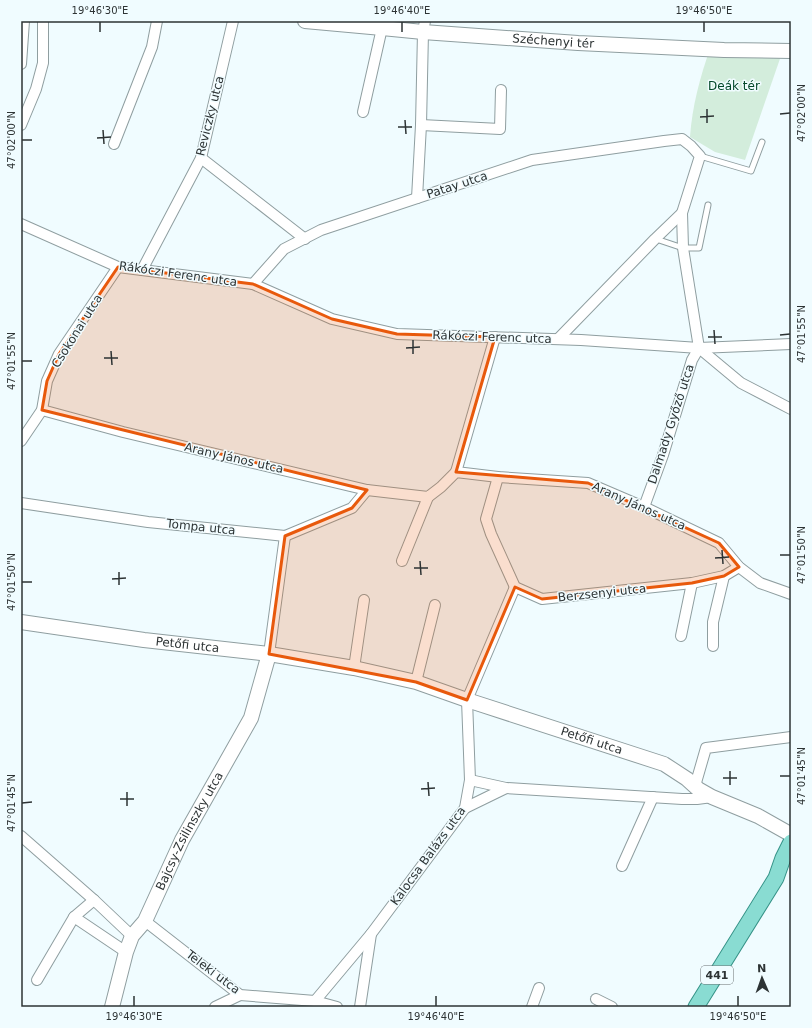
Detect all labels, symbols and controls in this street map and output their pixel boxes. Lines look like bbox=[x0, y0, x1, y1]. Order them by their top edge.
text: 19°46'30"E bbox=[72, 5, 128, 16]
text: 19°46'40"E bbox=[374, 5, 430, 16]
text: 19°46'50"E bbox=[676, 5, 732, 16]
street label: Széchenyi tér bbox=[512, 31, 594, 51]
street label: Reviczky utca bbox=[193, 74, 227, 158]
park label: Deák tér bbox=[708, 79, 760, 93]
text: 47°02'00"N bbox=[796, 84, 807, 142]
text: 47°02'00"N bbox=[6, 111, 17, 169]
street label: Patay utca bbox=[425, 169, 489, 201]
street label: Rákóczi Ferenc utca bbox=[118, 259, 238, 289]
street label: Csokonai utca bbox=[49, 292, 105, 370]
text: 47°01'55"N bbox=[796, 305, 807, 363]
street label: Rákóczi Ferenc utca bbox=[432, 328, 552, 346]
text: 47°01'55"N bbox=[6, 332, 17, 390]
street label: Dalmady Győző utca bbox=[645, 362, 697, 486]
street label: Arany János utca bbox=[183, 440, 285, 476]
street label: Arany János utca bbox=[590, 479, 688, 533]
street label: Tompa utca bbox=[165, 516, 236, 538]
text: 47°01'50"N bbox=[796, 526, 807, 584]
text: 47°01'50"N bbox=[6, 553, 17, 611]
street label: Berzsenyi utca bbox=[557, 581, 647, 605]
street label: Petőfi utca bbox=[155, 634, 220, 655]
street label: Petőfi utca bbox=[559, 724, 624, 757]
text: 47°01'45"N bbox=[796, 747, 807, 805]
street label: Bajcsy-Zsilinszky utca bbox=[153, 770, 226, 892]
text: 47°01'45"N bbox=[6, 774, 17, 832]
street label: Kalocsa Balázs utca bbox=[387, 804, 469, 908]
street label: Teleki utca bbox=[183, 947, 243, 997]
north arrow bbox=[742, 958, 782, 998]
text: N bbox=[757, 962, 767, 975]
road number: 441 bbox=[701, 966, 733, 984]
text: 19°46'30"E bbox=[106, 1011, 162, 1022]
text: 19°46'40"E bbox=[408, 1011, 464, 1022]
text: 19°46'50"E bbox=[710, 1011, 766, 1022]

